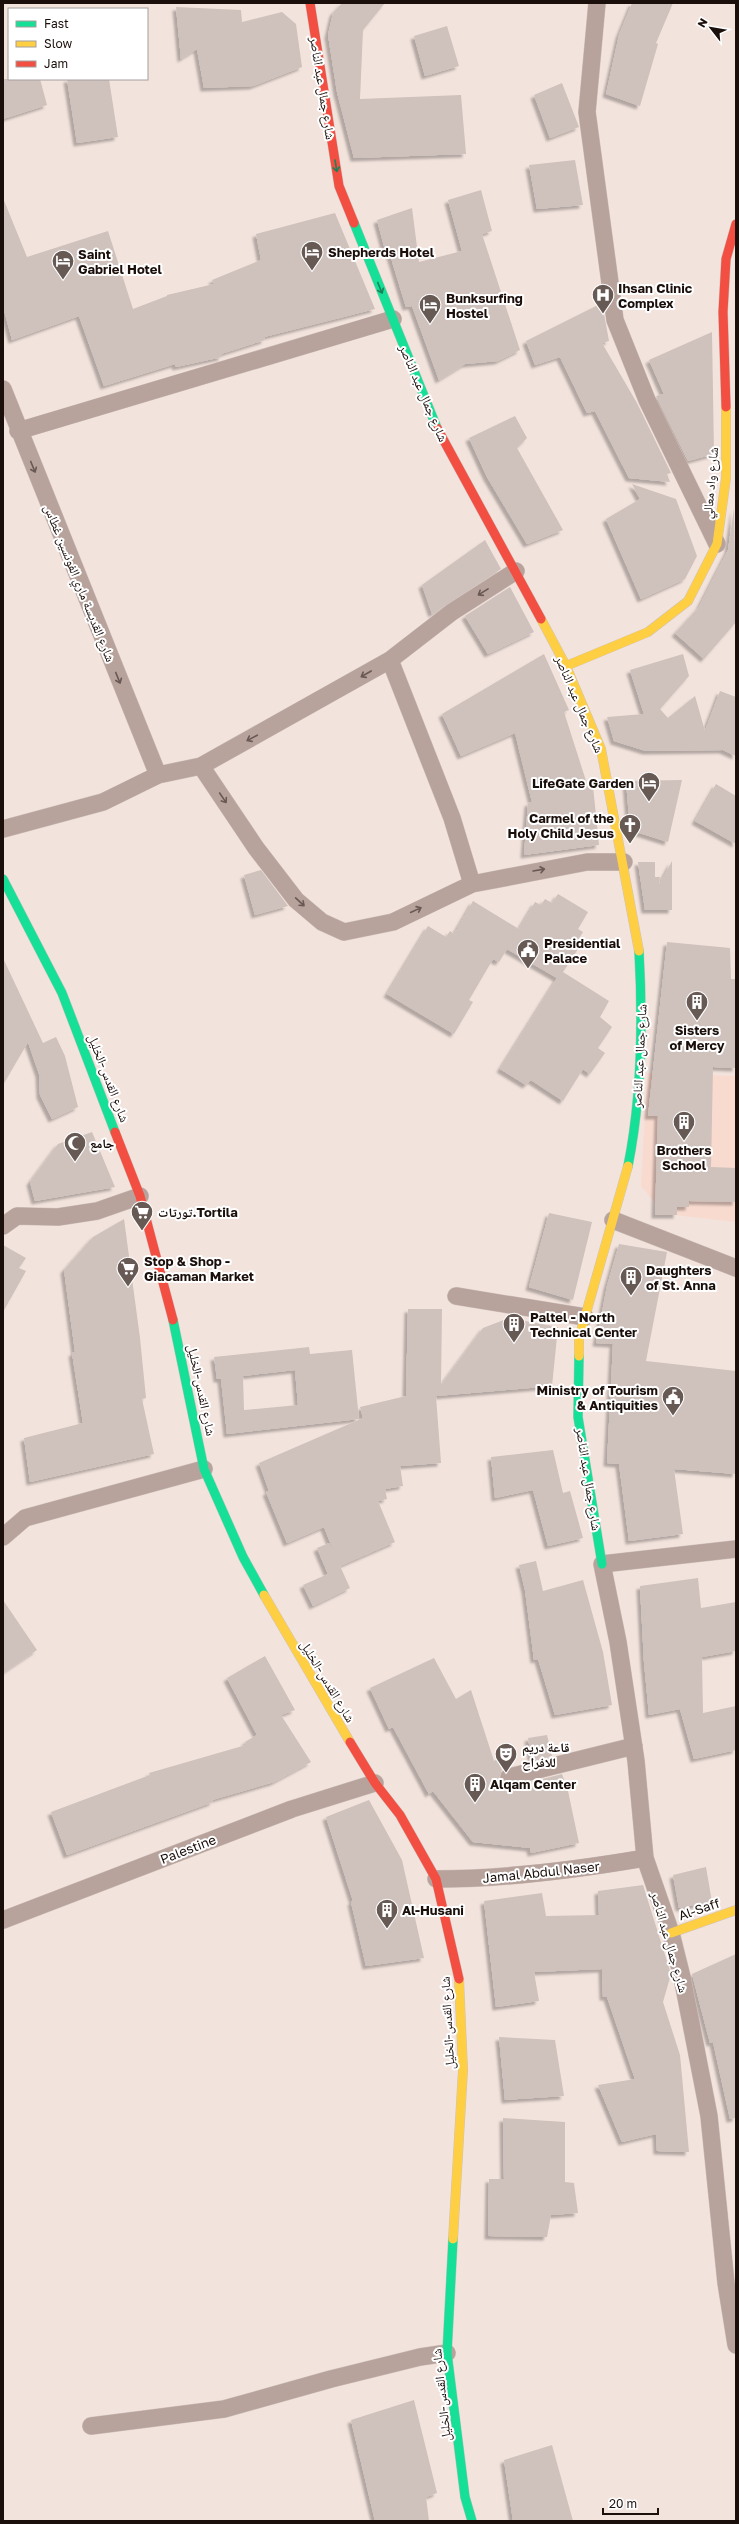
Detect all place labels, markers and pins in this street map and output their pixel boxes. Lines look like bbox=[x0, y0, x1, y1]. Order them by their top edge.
hotel icon: Shepherds Hotel bbox=[299, 239, 325, 272]
place label: Shepherds Hotel bbox=[328, 244, 435, 260]
place label: Saint Gabriel Hotel bbox=[78, 246, 162, 277]
hotel icon: Saint Gabriel Hotel bbox=[50, 248, 76, 281]
place label: Ihsan Clinic Complex bbox=[618, 280, 693, 311]
hospital icon: Ihsan Clinic Complex bbox=[590, 282, 616, 315]
place label: Bunksurfing Hostel bbox=[446, 290, 523, 321]
hotel icon: Bunksurfing Hostel bbox=[417, 292, 443, 325]
hotel icon: LifeGate Garden bbox=[636, 770, 662, 803]
place label: LifeGate Garden bbox=[532, 775, 634, 791]
place label: Carmel of the Holy Child Jesus bbox=[508, 810, 614, 841]
church icon: Carmel of the Holy Child Jesus bbox=[617, 812, 643, 845]
place label: Presidential Palace bbox=[544, 935, 621, 966]
public building icon: Presidential Palace bbox=[515, 937, 541, 970]
building icon: Sisters of Mercy bbox=[684, 989, 710, 1022]
place label: Sisters of Mercy bbox=[670, 1022, 725, 1053]
building icon: Brothers School bbox=[671, 1109, 697, 1142]
mosque icon: جامع bbox=[62, 1130, 88, 1163]
place label: جامع bbox=[90, 1135, 115, 1153]
place label: Brothers School bbox=[657, 1142, 711, 1173]
supermarket icon: تورتات.Tortila bbox=[129, 1199, 155, 1232]
place label: تورتات.Tortila bbox=[158, 1204, 238, 1220]
place label: Stop & Shop - Giacaman Market bbox=[144, 1253, 254, 1284]
supermarket icon: Stop & Shop - Giacaman Market bbox=[115, 1255, 141, 1288]
place label: Daughters of St. Anna bbox=[646, 1262, 716, 1293]
building icon: Daughters of St. Anna bbox=[618, 1264, 644, 1297]
place label: Paltel - North Technical Center bbox=[530, 1309, 637, 1340]
building icon: Paltel - North Technical Center bbox=[501, 1311, 527, 1344]
place label: Ministry of Tourism & Antiquities bbox=[537, 1382, 658, 1413]
public building icon: Ministry of Tourism & Antiquities bbox=[660, 1384, 686, 1417]
place label: قاعة دريم للافراح bbox=[522, 1739, 570, 1771]
theatre icon: قاعة دريم للافراح bbox=[493, 1741, 519, 1774]
building icon: Alqam Center bbox=[462, 1771, 488, 1804]
place label: Alqam Center bbox=[490, 1776, 576, 1792]
building icon: Al-Husani bbox=[374, 1897, 400, 1930]
place label: Al-Husani bbox=[402, 1902, 464, 1918]

